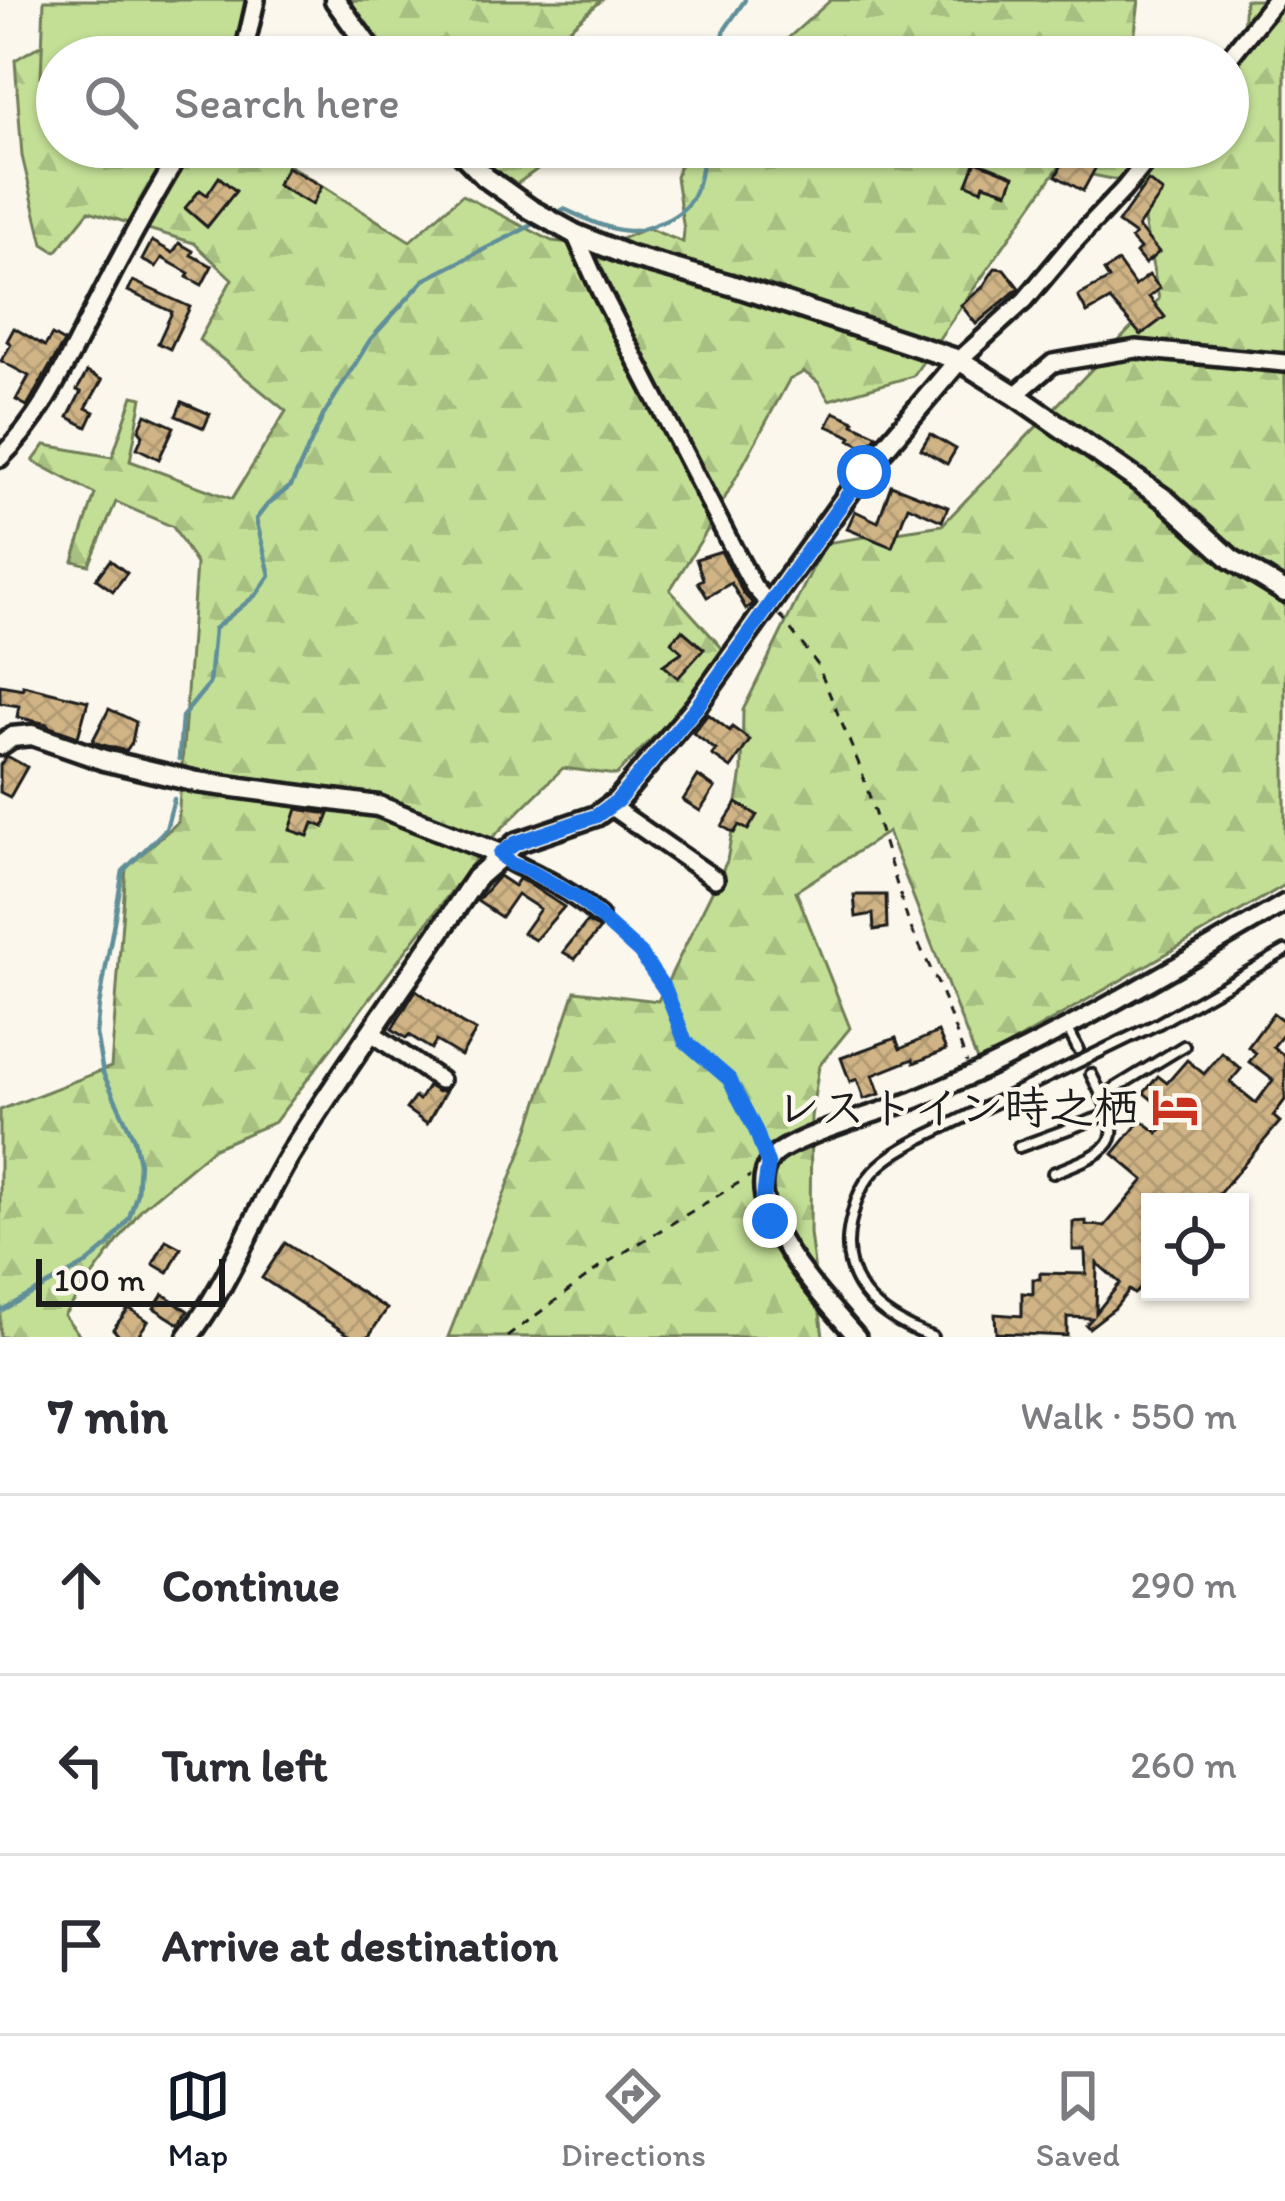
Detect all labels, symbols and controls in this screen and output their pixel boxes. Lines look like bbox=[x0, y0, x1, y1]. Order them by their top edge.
search box bbox=[36, 36, 1249, 168]
icon: search bbox=[78, 69, 144, 135]
text: Search here bbox=[174, 75, 400, 129]
route start bbox=[837, 445, 891, 499]
place label: レストイン時之栖 bbox=[775, 1080, 1139, 1134]
hotel icon: レストイン時之栖 bbox=[1150, 1082, 1200, 1132]
map controls bbox=[1141, 1193, 1249, 1301]
button: locate bbox=[1141, 1193, 1249, 1301]
route end bbox=[743, 1194, 797, 1248]
scale bar bbox=[36, 1253, 225, 1306]
text: 100 m bbox=[54, 1260, 145, 1299]
text: 7 min bbox=[48, 1385, 168, 1446]
text: Walk · 550 m bbox=[1020, 1392, 1237, 1439]
icon: ahead bbox=[48, 1552, 114, 1618]
text: Continue bbox=[162, 1558, 340, 1612]
text: 290 m bbox=[1130, 1561, 1237, 1608]
icon: left bbox=[48, 1732, 114, 1798]
text: Turn left bbox=[162, 1738, 328, 1792]
text: 260 m bbox=[1130, 1741, 1237, 1788]
icon: arrive bbox=[48, 1912, 114, 1978]
text: Arrive at destination bbox=[162, 1918, 558, 1972]
tab: Map bbox=[165, 2063, 231, 2174]
tab: Directions bbox=[561, 2063, 706, 2174]
tab: Saved bbox=[1036, 2063, 1120, 2174]

